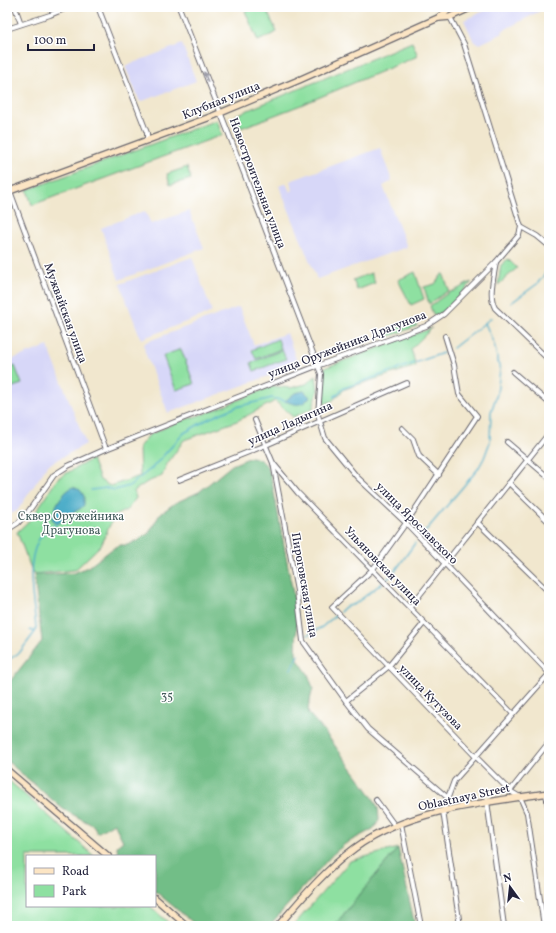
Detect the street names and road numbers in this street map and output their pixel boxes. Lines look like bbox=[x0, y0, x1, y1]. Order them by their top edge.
street label: Клубная улица bbox=[180, 78, 263, 124]
street label: Новостроительная улица bbox=[225, 116, 289, 251]
street label: Мужвайская улица bbox=[40, 261, 91, 366]
street label: улица Оружейника Драгунова bbox=[266, 307, 429, 383]
street label: улица Ладыгина bbox=[246, 398, 335, 450]
street label: улица Ярославского bbox=[372, 479, 461, 568]
street label: Ульяновская улица bbox=[340, 524, 424, 610]
street label: Пироговская улица bbox=[287, 531, 321, 639]
street label: улица Кутузова bbox=[395, 661, 466, 734]
street label: Oblastnaya Street bbox=[417, 780, 511, 815]

